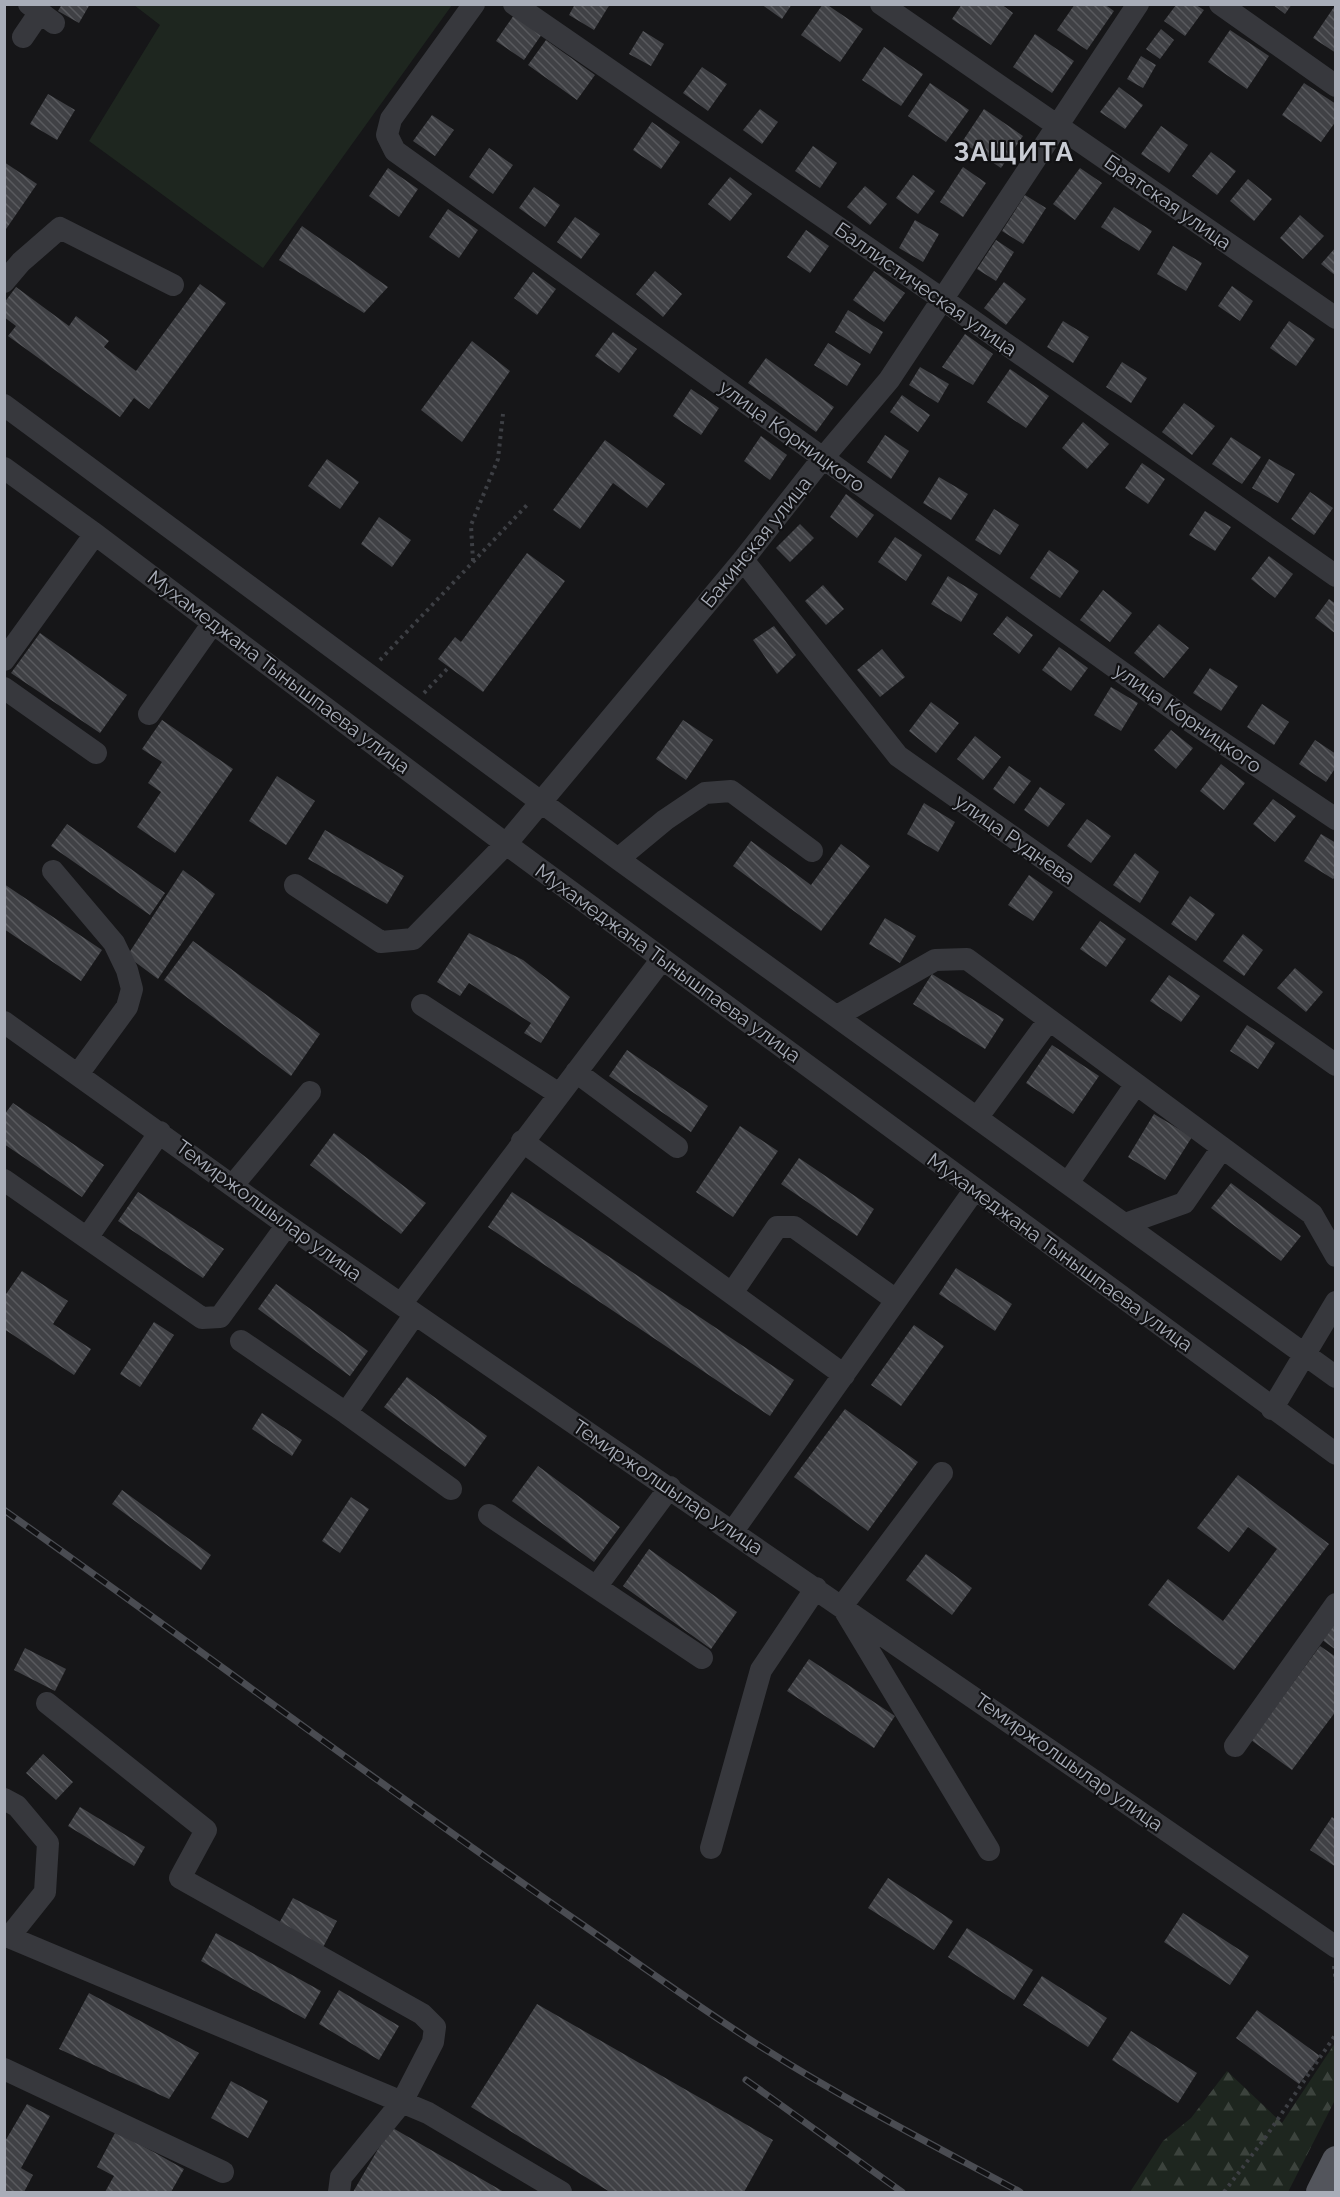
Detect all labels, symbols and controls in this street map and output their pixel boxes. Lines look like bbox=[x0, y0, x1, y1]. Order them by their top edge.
district label: ЗАЩИТА bbox=[954, 137, 1074, 167]
street label: Братская улица bbox=[1100, 149, 1236, 255]
street label: Баллистическая улица bbox=[830, 217, 1022, 361]
street label: улица Корницкого bbox=[714, 375, 870, 497]
street label: Бакинская улица bbox=[696, 472, 816, 612]
street label: Мухамеджана Тынышпаева улица bbox=[143, 565, 415, 779]
street label: улица Корницкого bbox=[1109, 658, 1267, 778]
street label: улица Руднева bbox=[950, 789, 1080, 889]
street label: Мухамеджана Тынышпаева улица bbox=[531, 859, 805, 1067]
street label: Темиржолшылар улица bbox=[171, 1134, 367, 1286]
street label: Мухамеджана Тынышпаева улица bbox=[923, 1148, 1197, 1356]
street label: Темиржолшылар улица bbox=[568, 1414, 768, 1560]
street label: Темиржолшылар улица bbox=[970, 1688, 1168, 1836]

